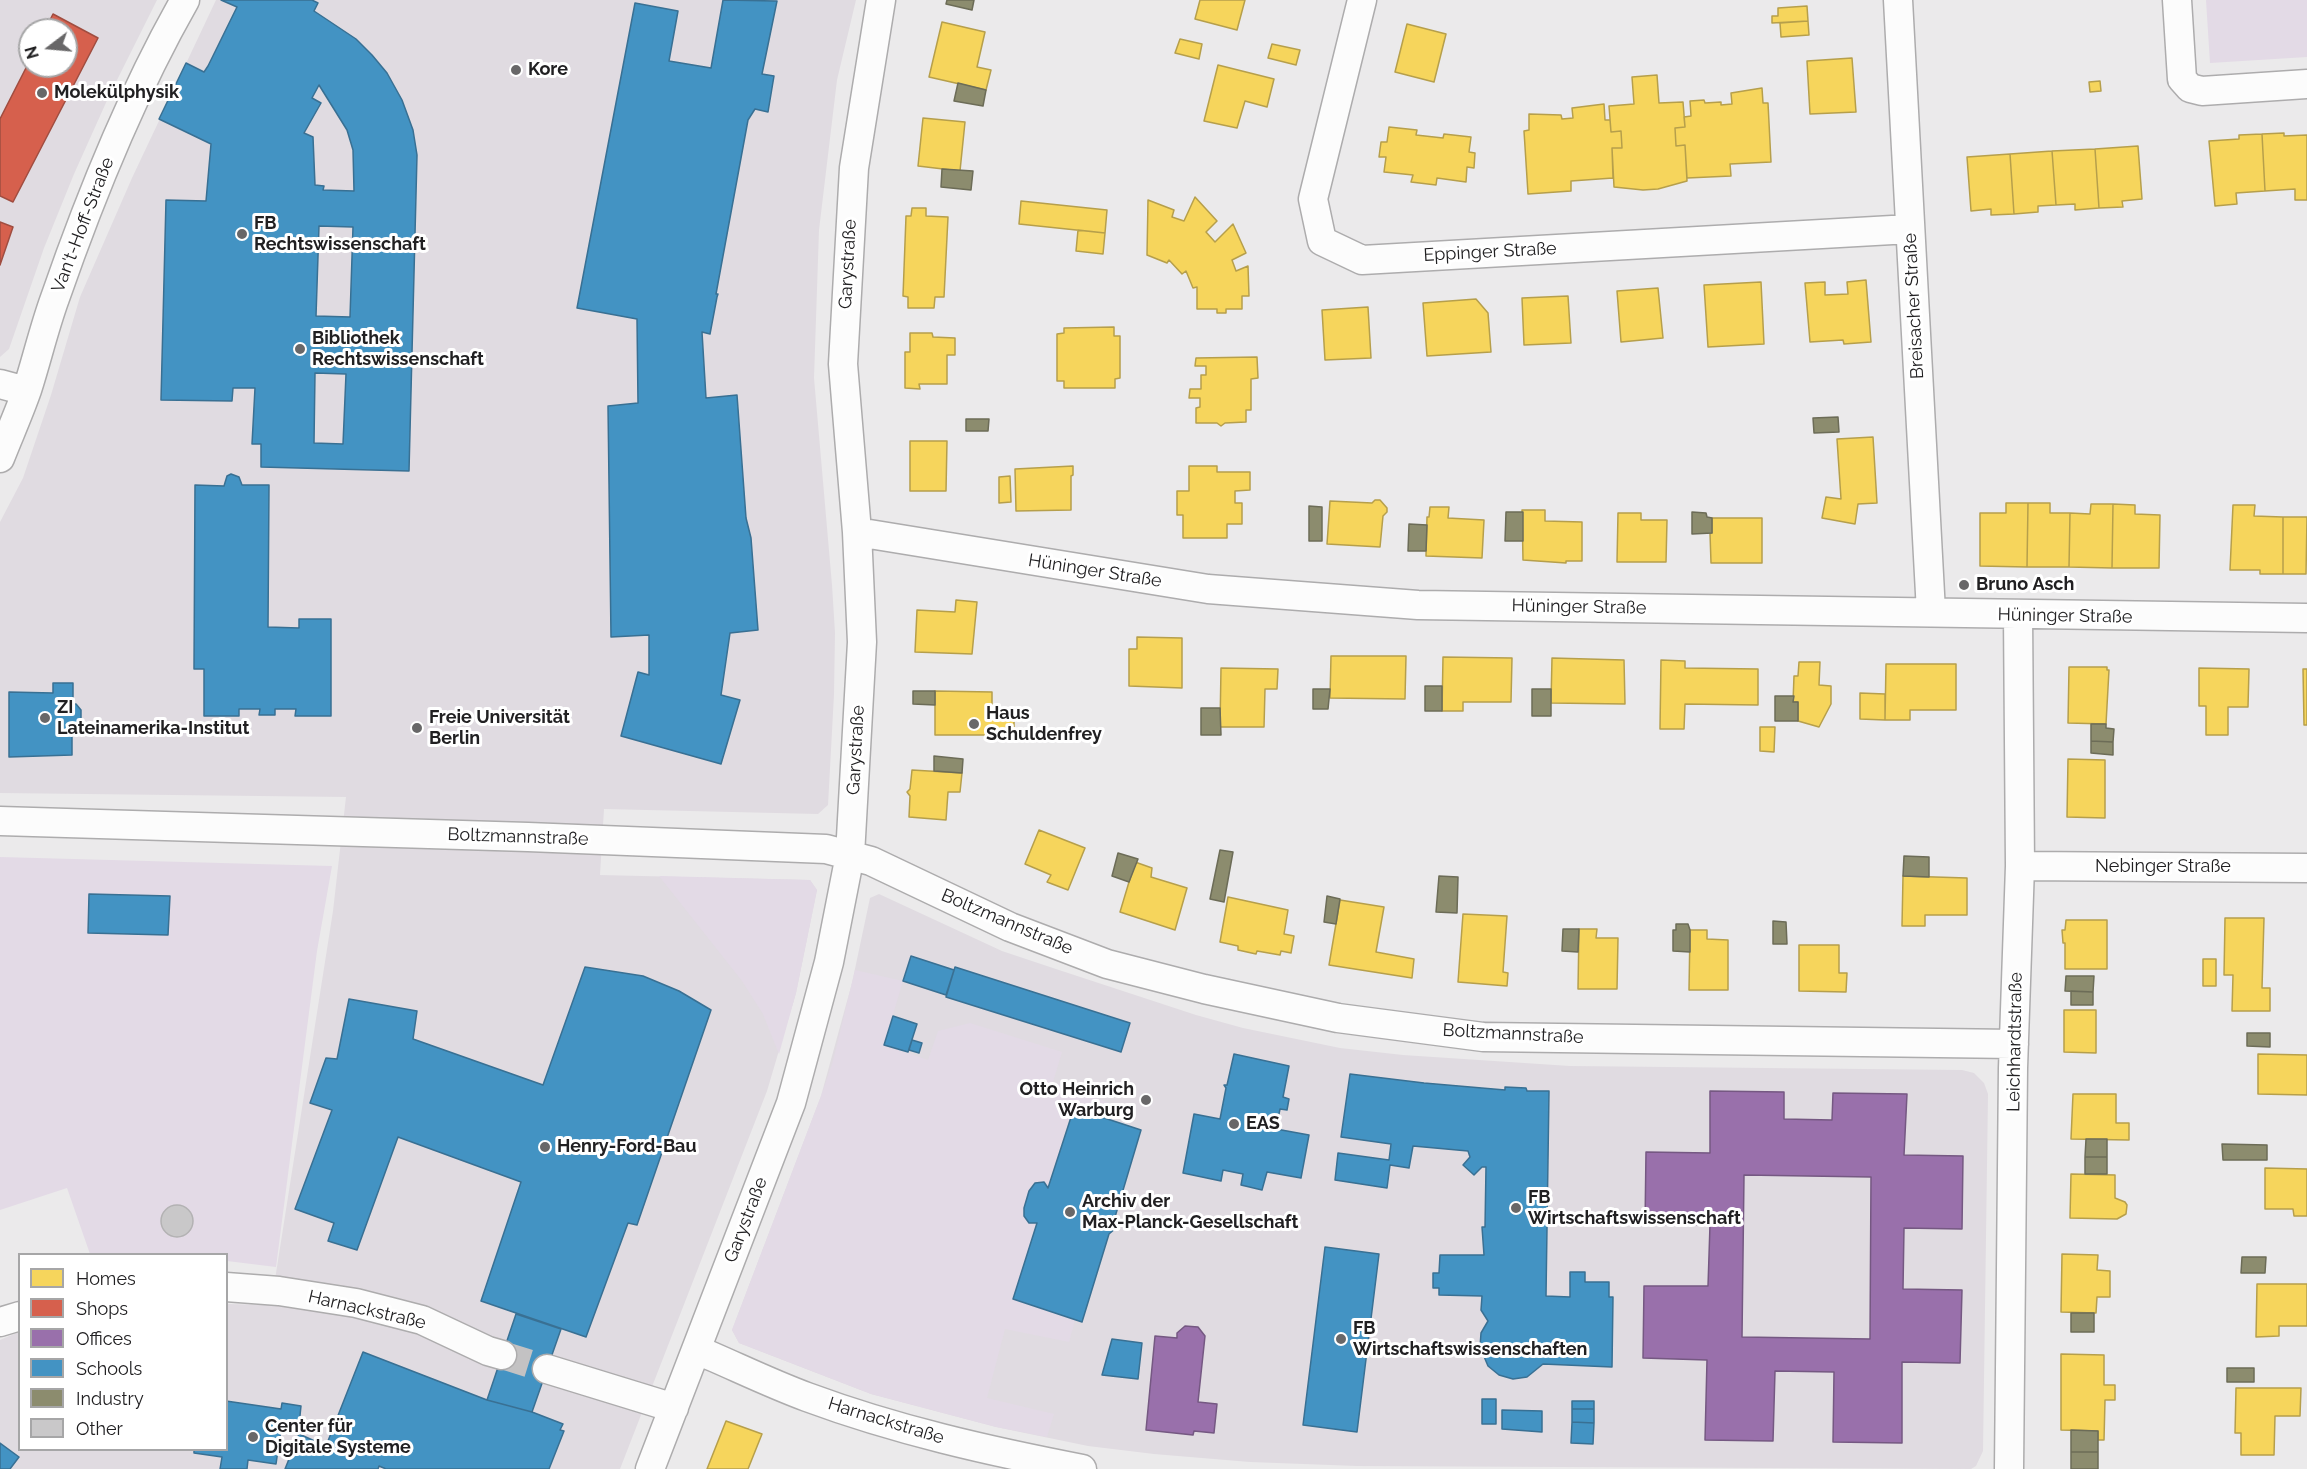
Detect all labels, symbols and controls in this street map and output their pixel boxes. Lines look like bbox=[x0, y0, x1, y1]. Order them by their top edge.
north arrow bbox=[18, 18, 78, 78]
text: N bbox=[21, 44, 43, 61]
place label: Kore bbox=[528, 59, 568, 81]
marker: Kore bbox=[509, 63, 523, 77]
place label: Molekülphysik bbox=[54, 82, 179, 104]
marker: Molekülphysik bbox=[35, 86, 49, 100]
street label: Van't-Hoff-Straße bbox=[47, 154, 119, 296]
place label: FB Rechtswissenschaft bbox=[254, 213, 426, 256]
street label: Garystraße bbox=[835, 219, 861, 309]
marker: FB Rechtswissenschaft bbox=[235, 227, 249, 241]
street label: Breisacher Straße bbox=[1899, 232, 1929, 380]
street label: Eppinger Straße bbox=[1423, 238, 1557, 266]
place label: Bibliothek Rechtswissenschaft bbox=[312, 328, 484, 370]
marker: Bibliothek Rechtswissenschaft bbox=[293, 342, 307, 356]
street label: Hüninger Straße bbox=[1027, 550, 1163, 592]
place label: Bruno Asch bbox=[1976, 574, 2074, 596]
marker: Bruno Asch bbox=[1957, 578, 1971, 592]
street label: Hüninger Straße bbox=[1511, 595, 1647, 619]
street label: Hüninger Straße bbox=[1997, 604, 2133, 628]
place label: ZI Lateinamerika-Institut bbox=[57, 697, 249, 740]
place label: Haus Schuldenfrey bbox=[986, 703, 1102, 746]
street label: Garystraße bbox=[843, 705, 869, 795]
place label: Freie Universität Berlin bbox=[429, 707, 570, 750]
marker: ZI Lateinamerika-Institut bbox=[38, 711, 52, 725]
marker: Haus Schuldenfrey bbox=[967, 717, 981, 731]
marker: Freie Universität Berlin bbox=[410, 721, 424, 735]
street label: Boltzmannstraße bbox=[447, 824, 589, 850]
street label: Nebinger Straße bbox=[2095, 856, 2231, 878]
street label: Boltzmannstraße bbox=[938, 884, 1076, 960]
street label: Leichhardtstraße bbox=[2003, 972, 2027, 1112]
street label: Boltzmannstraße bbox=[1442, 1020, 1584, 1048]
place label: Otto Heinrich Warburg bbox=[1019, 1079, 1134, 1122]
marker: Otto Heinrich Warburg bbox=[1139, 1093, 1153, 1107]
place label: EAS bbox=[1246, 1113, 1280, 1135]
marker: EAS bbox=[1227, 1117, 1241, 1131]
place label: Henry-Ford-Bau bbox=[557, 1136, 697, 1158]
marker: Henry-Ford-Bau bbox=[538, 1140, 552, 1154]
street label: Garystraße bbox=[720, 1174, 772, 1266]
place label: FB Wirtschaftswissenschaft bbox=[1528, 1187, 1741, 1230]
place label: Archiv der Max-Planck-Gesellschaft bbox=[1082, 1191, 1298, 1234]
marker: FB Wirtschaftswissenschaft bbox=[1509, 1201, 1523, 1215]
marker: Archiv der Max-Planck-Gesellschaft bbox=[1063, 1205, 1077, 1219]
legend bbox=[18, 1253, 228, 1451]
text: Homes bbox=[76, 1268, 136, 1289]
street label: Harnackstraße bbox=[306, 1286, 428, 1334]
text: Shops bbox=[76, 1298, 128, 1319]
place label: FB Wirtschaftswissenschaften bbox=[1353, 1318, 1587, 1360]
text: Offices bbox=[76, 1328, 132, 1349]
marker: FB Wirtschaftswissenschaften bbox=[1334, 1332, 1348, 1346]
text: Schools bbox=[76, 1358, 142, 1379]
text: Industry bbox=[76, 1388, 144, 1409]
street label: Harnackstraße bbox=[825, 1393, 947, 1449]
place label: Center für Digitale Systeme bbox=[265, 1416, 411, 1458]
text: Other bbox=[76, 1418, 123, 1439]
marker: Center für Digitale Systeme bbox=[246, 1430, 260, 1444]

